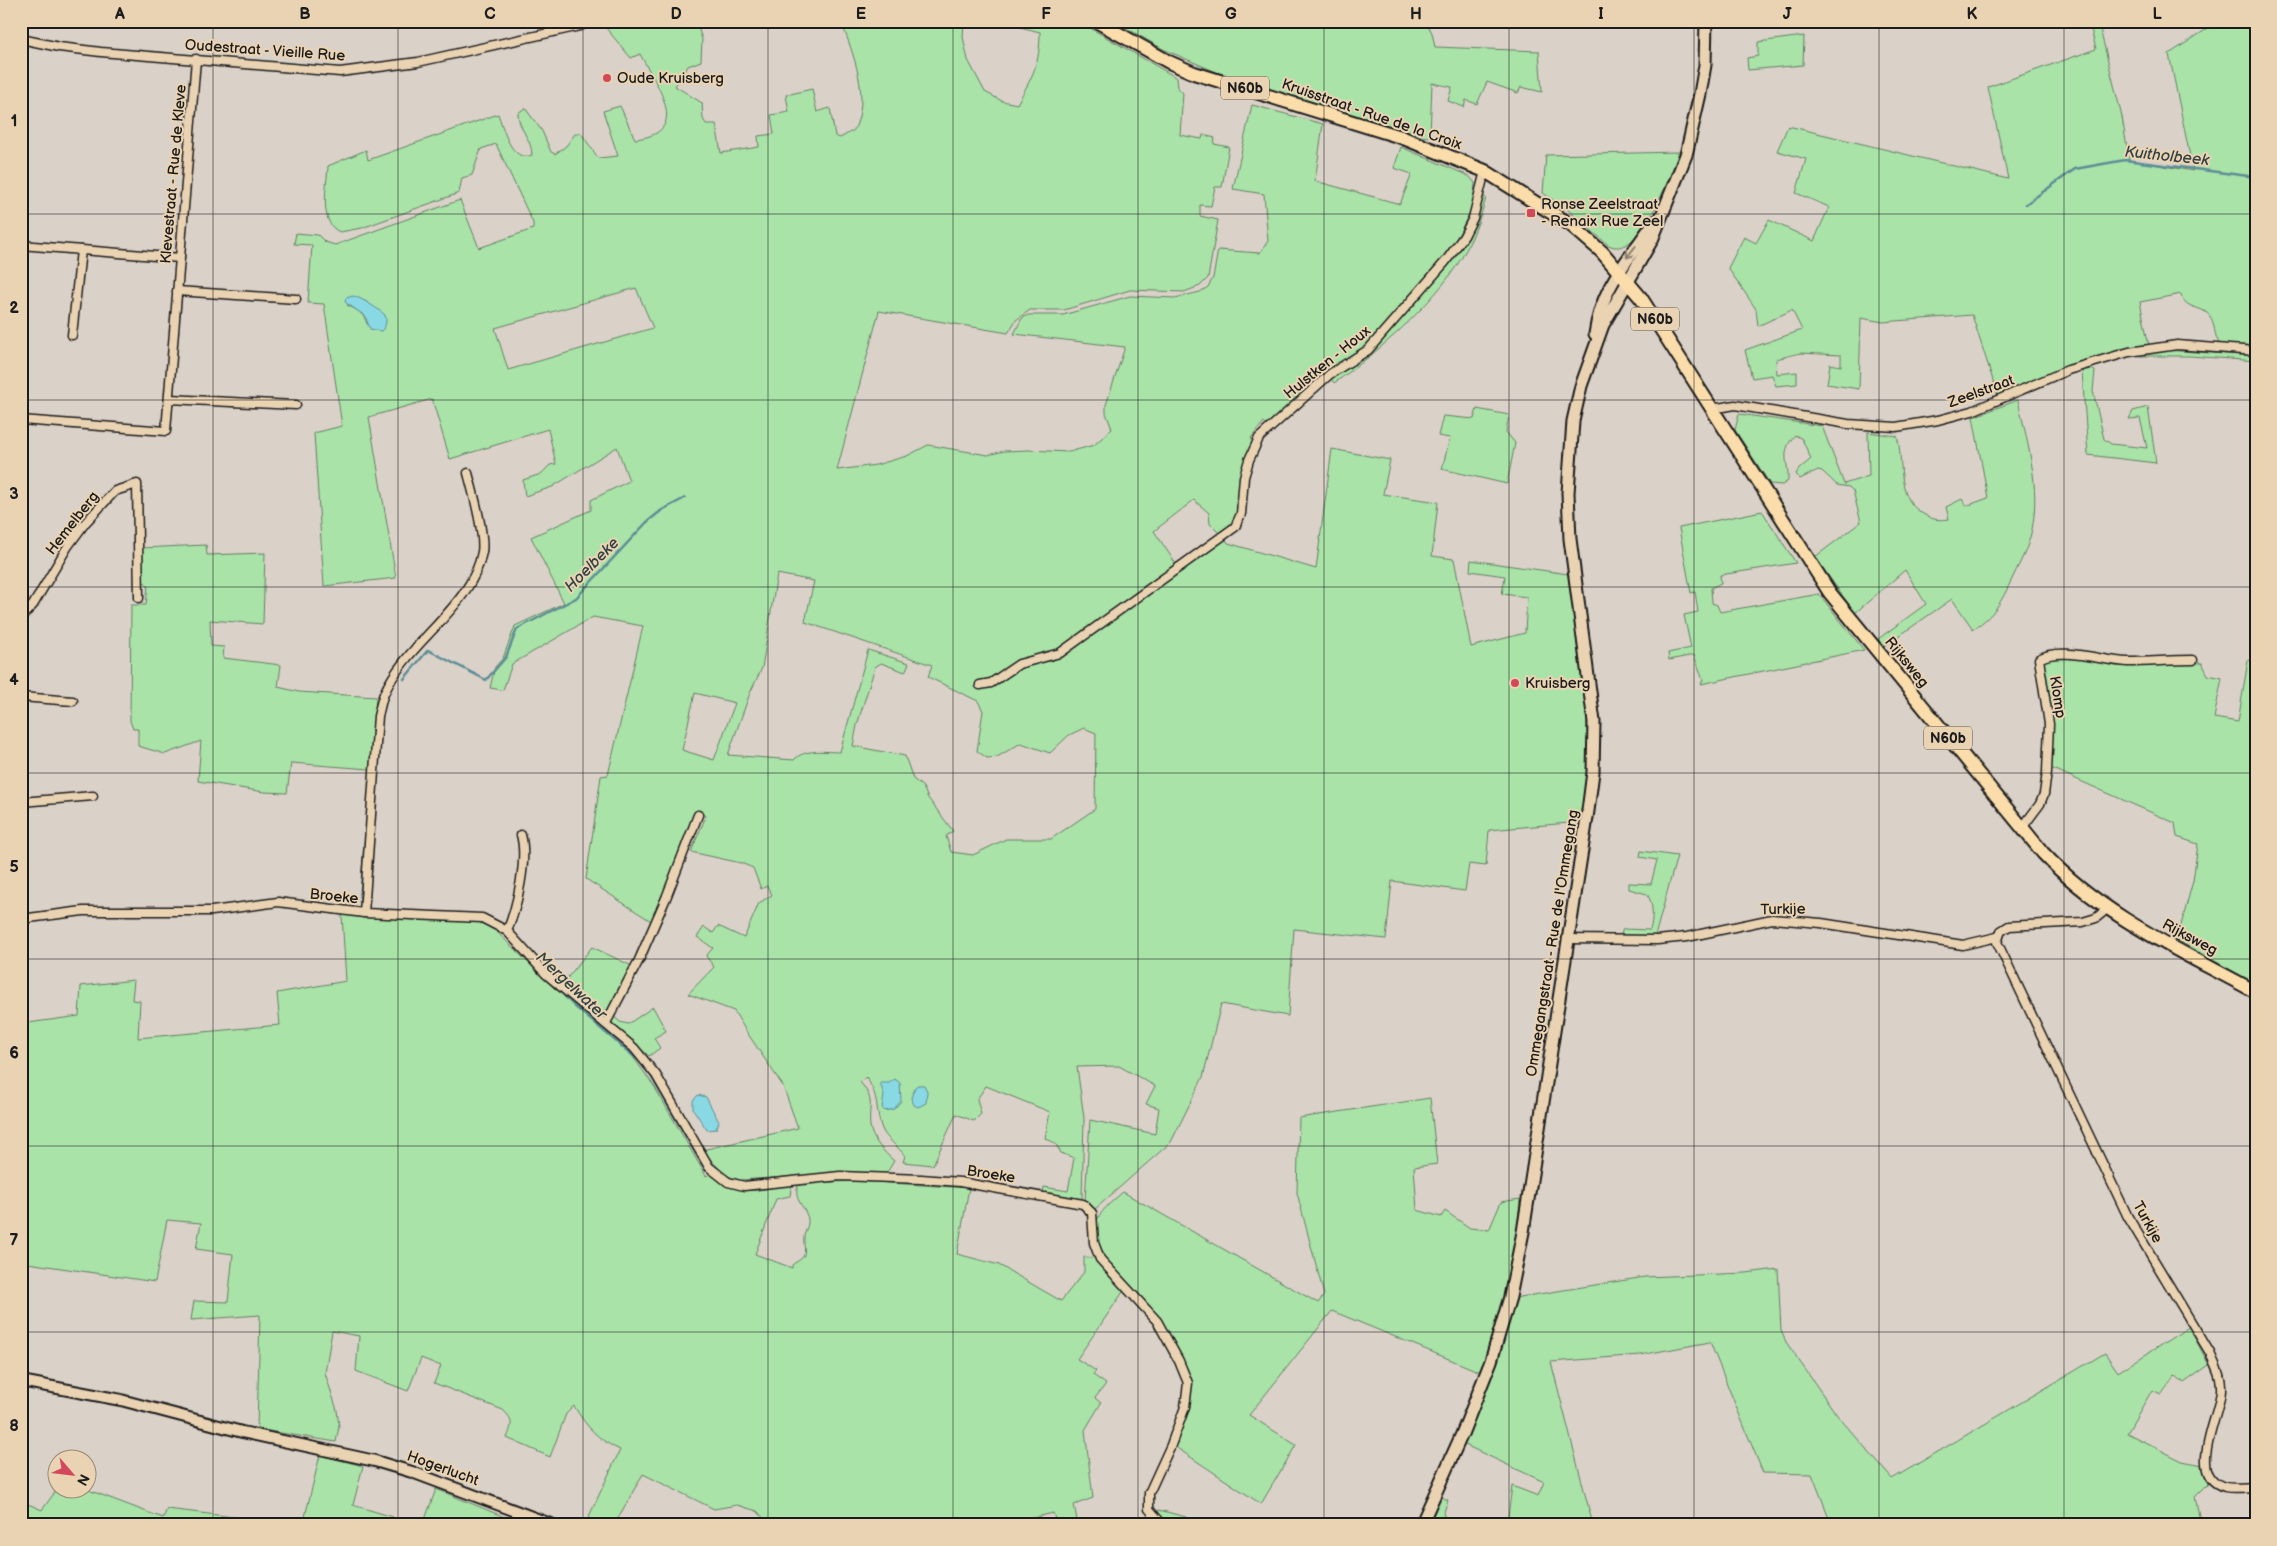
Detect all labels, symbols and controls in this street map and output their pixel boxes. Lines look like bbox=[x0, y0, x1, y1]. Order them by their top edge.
text: A bbox=[114, 5, 125, 24]
text: B bbox=[299, 5, 311, 24]
text: C bbox=[484, 5, 496, 24]
text: D bbox=[670, 5, 682, 24]
text: E bbox=[856, 5, 866, 24]
text: F bbox=[1041, 5, 1051, 24]
text: G bbox=[1225, 5, 1237, 24]
text: H bbox=[1410, 5, 1422, 24]
text: I bbox=[1598, 5, 1604, 24]
text: J bbox=[1783, 5, 1792, 24]
text: K bbox=[1967, 5, 1978, 24]
text: L bbox=[2152, 5, 2162, 24]
street label: Oudestraat - Vieille Rue bbox=[184, 35, 346, 66]
place label: Oude Kruisberg bbox=[617, 69, 724, 88]
marker: Oude Kruisberg bbox=[601, 72, 613, 84]
street label: Kruisstraat - Rue de la Croix bbox=[1279, 75, 1465, 154]
road number: N60b bbox=[1221, 76, 1269, 100]
street label: Klevestraat - Rue de Kleve bbox=[156, 83, 191, 265]
text: 1 bbox=[11, 112, 17, 131]
water label: Kuitholbeek bbox=[2124, 143, 2211, 170]
place label: Ronse Zeelstraat - Renaix Rue Zeel bbox=[1541, 195, 1663, 231]
marker: Ronse Zeelstraat - Renaix Rue Zeel bbox=[1525, 207, 1537, 219]
one-way arrow bbox=[1626, 246, 1637, 259]
text: 2 bbox=[9, 299, 19, 318]
road number: N60b bbox=[1631, 308, 1679, 330]
street label: Hulstken - Houx bbox=[1280, 322, 1375, 403]
street label: Zeelstraat bbox=[1945, 371, 2017, 413]
text: 3 bbox=[9, 485, 19, 504]
street label: Hemelberg bbox=[42, 488, 103, 559]
water label: Hoelbeke bbox=[561, 534, 623, 596]
street label: Rijksweg bbox=[1880, 633, 1933, 692]
text: 4 bbox=[9, 671, 19, 690]
place label: Kruisberg bbox=[1525, 674, 1591, 693]
street label: Klomp bbox=[2045, 675, 2070, 720]
marker: Kruisberg bbox=[1509, 677, 1521, 689]
road number: N60b bbox=[1924, 726, 1972, 750]
street label: Ommegangstraat - Rue de l'Ommegang bbox=[1522, 808, 1583, 1078]
text: 5 bbox=[9, 858, 19, 877]
street label: Broeke bbox=[309, 884, 359, 909]
street label: Turkije bbox=[1760, 900, 1806, 919]
street label: Rijksweg bbox=[2159, 915, 2221, 960]
water label: Mergelwater bbox=[531, 948, 611, 1025]
text: 6 bbox=[9, 1044, 19, 1063]
street label: Broeke bbox=[965, 1161, 1017, 1188]
street label: Turkije bbox=[2128, 1198, 2167, 1247]
text: 7 bbox=[10, 1231, 19, 1250]
text: 8 bbox=[9, 1417, 19, 1436]
street label: Hogerlucht bbox=[404, 1447, 482, 1490]
north arrow bbox=[48, 1448, 98, 1498]
text: N bbox=[73, 1471, 93, 1489]

